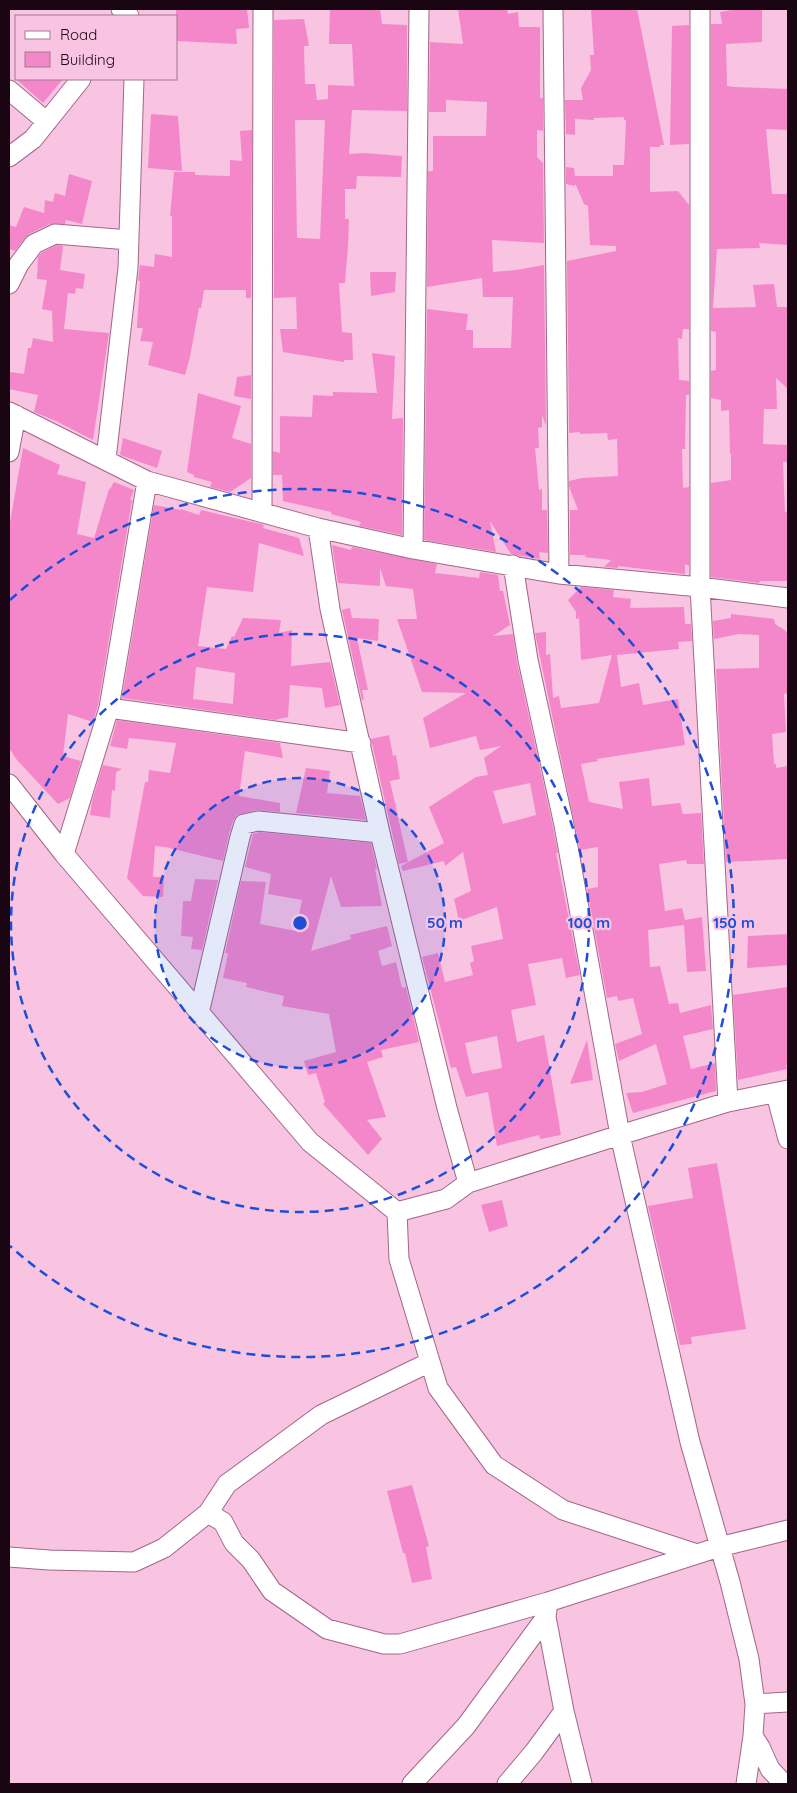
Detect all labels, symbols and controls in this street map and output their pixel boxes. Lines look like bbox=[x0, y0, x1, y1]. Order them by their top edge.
legend bbox=[15, 15, 178, 80]
text: Road bbox=[60, 25, 97, 44]
text: Building bbox=[60, 50, 115, 69]
text: 50 m bbox=[427, 913, 463, 932]
text: 100 m bbox=[568, 913, 610, 932]
text: 150 m bbox=[713, 913, 755, 932]
centre of rings bbox=[291, 914, 309, 932]

